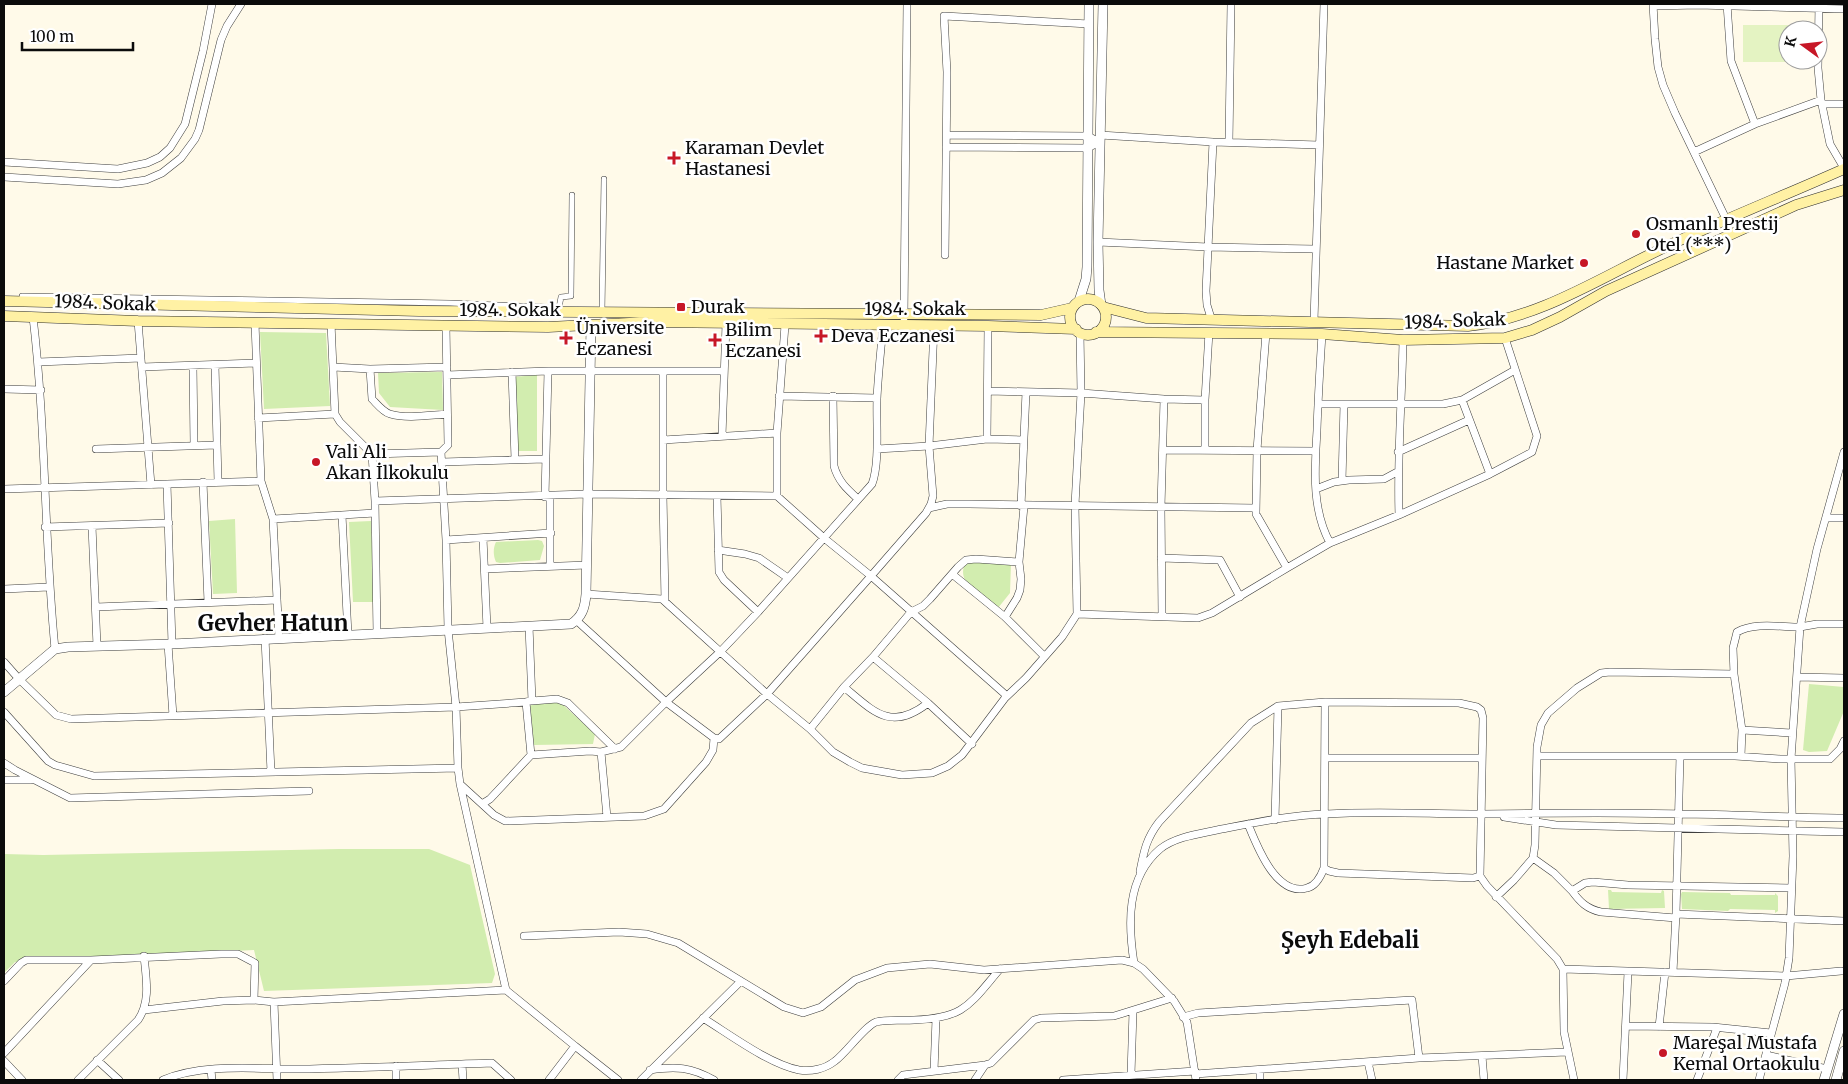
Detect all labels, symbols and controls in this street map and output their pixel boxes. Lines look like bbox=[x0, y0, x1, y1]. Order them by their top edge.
scale bar bbox=[22, 20, 134, 52]
north arrow bbox=[1778, 20, 1828, 70]
text: 100 m bbox=[30, 27, 74, 46]
text: K bbox=[1780, 34, 1801, 49]
place label: Karaman Devlet Hastanesi bbox=[685, 136, 824, 180]
marker: Karaman Devlet Hastanesi bbox=[667, 151, 681, 165]
place label: Osmanlı Prestij Otel (***) bbox=[1646, 212, 1779, 256]
marker: Osmanlı Prestij Otel (***) bbox=[1630, 228, 1642, 240]
place label: Hastane Market bbox=[1436, 251, 1574, 274]
marker: Hastane Market bbox=[1578, 257, 1590, 269]
street label: 1984. Sokak bbox=[54, 289, 157, 316]
place label: Durak bbox=[691, 295, 745, 318]
street label: 1984. Sokak bbox=[864, 297, 966, 320]
street label: 1984. Sokak bbox=[459, 298, 561, 321]
marker: Durak bbox=[675, 301, 687, 313]
street label: 1984. Sokak bbox=[1404, 307, 1507, 334]
place label: Üniversite Eczanesi bbox=[576, 316, 664, 360]
place label: Bilim Eczanesi bbox=[725, 318, 802, 362]
place label: Deva Eczanesi bbox=[831, 324, 955, 347]
marker: Deva Eczanesi bbox=[815, 330, 827, 342]
marker: Üniversite Eczanesi bbox=[560, 332, 572, 344]
marker: Bilim Eczanesi bbox=[709, 334, 721, 346]
place label: Vali Ali Akan İlkokulu bbox=[325, 440, 449, 484]
marker: Vali Ali Akan İlkokulu bbox=[310, 456, 322, 468]
district label: Gevher Hatun bbox=[198, 609, 348, 637]
district label: Şeyh Edebali bbox=[1281, 926, 1419, 954]
place label: Mareşal Mustafa Kemal Ortaokulu bbox=[1673, 1031, 1820, 1075]
marker: Mareşal Mustafa Kemal Ortaokulu bbox=[1657, 1047, 1669, 1059]

